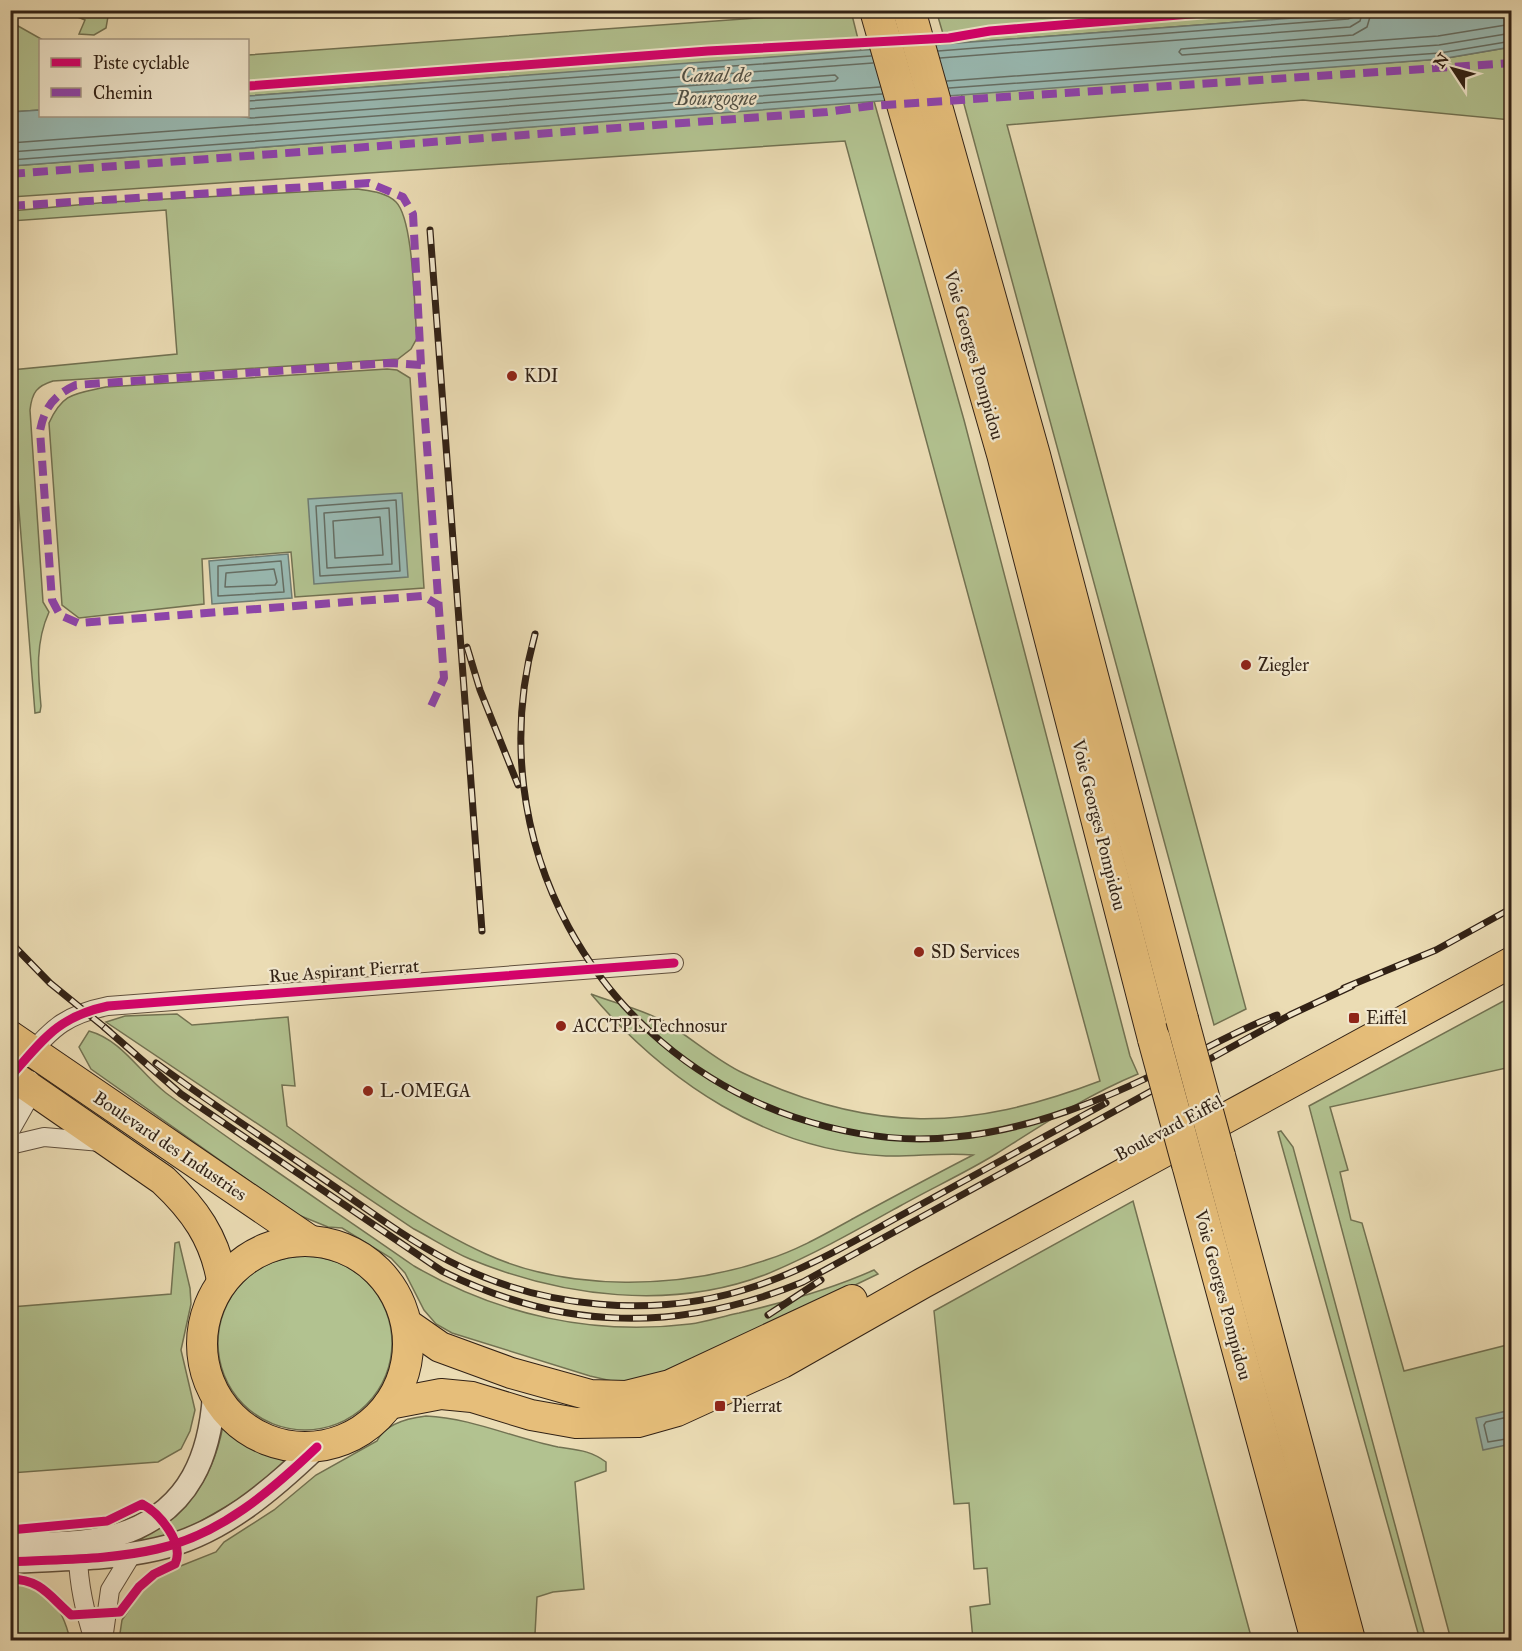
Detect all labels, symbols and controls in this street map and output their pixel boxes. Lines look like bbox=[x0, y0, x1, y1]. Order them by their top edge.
legend bbox=[39, 39, 249, 117]
north arrow bbox=[1423, 39, 1483, 99]
text: N bbox=[1430, 49, 1453, 72]
text: Piste cyclable bbox=[93, 52, 190, 74]
water label: Canal de Bourgogne bbox=[675, 63, 757, 110]
text: Chemin bbox=[93, 82, 153, 104]
street label: Voie Georges Pompidou bbox=[938, 267, 1009, 443]
place label: KDI bbox=[524, 365, 559, 387]
marker: KDI bbox=[505, 369, 519, 383]
place label: Ziegler bbox=[1258, 654, 1309, 677]
marker: Ziegler bbox=[1239, 658, 1253, 672]
street label: Voie Georges Pompidou bbox=[1066, 736, 1131, 913]
place label: SD Services bbox=[931, 941, 1020, 963]
marker: SD Services bbox=[912, 945, 926, 959]
street label: Rue Aspirant Pierrat bbox=[268, 955, 420, 987]
place label: Eiffel bbox=[1366, 1007, 1407, 1029]
marker: Eiffel bbox=[1347, 1011, 1361, 1025]
place label: ACCTPL Technosur bbox=[572, 1015, 727, 1037]
marker: ACCTPL Technosur bbox=[554, 1019, 568, 1033]
place label: L-OMEGA bbox=[380, 1080, 471, 1102]
marker: L-OMEGA bbox=[361, 1084, 375, 1098]
street label: Boulevard des Industries bbox=[89, 1086, 251, 1206]
street label: Boulevard Eiffel bbox=[1111, 1090, 1227, 1166]
street label: Voie Georges Pompidou bbox=[1188, 1206, 1256, 1383]
place label: Pierrat bbox=[732, 1395, 783, 1417]
marker: Pierrat bbox=[713, 1399, 727, 1413]

